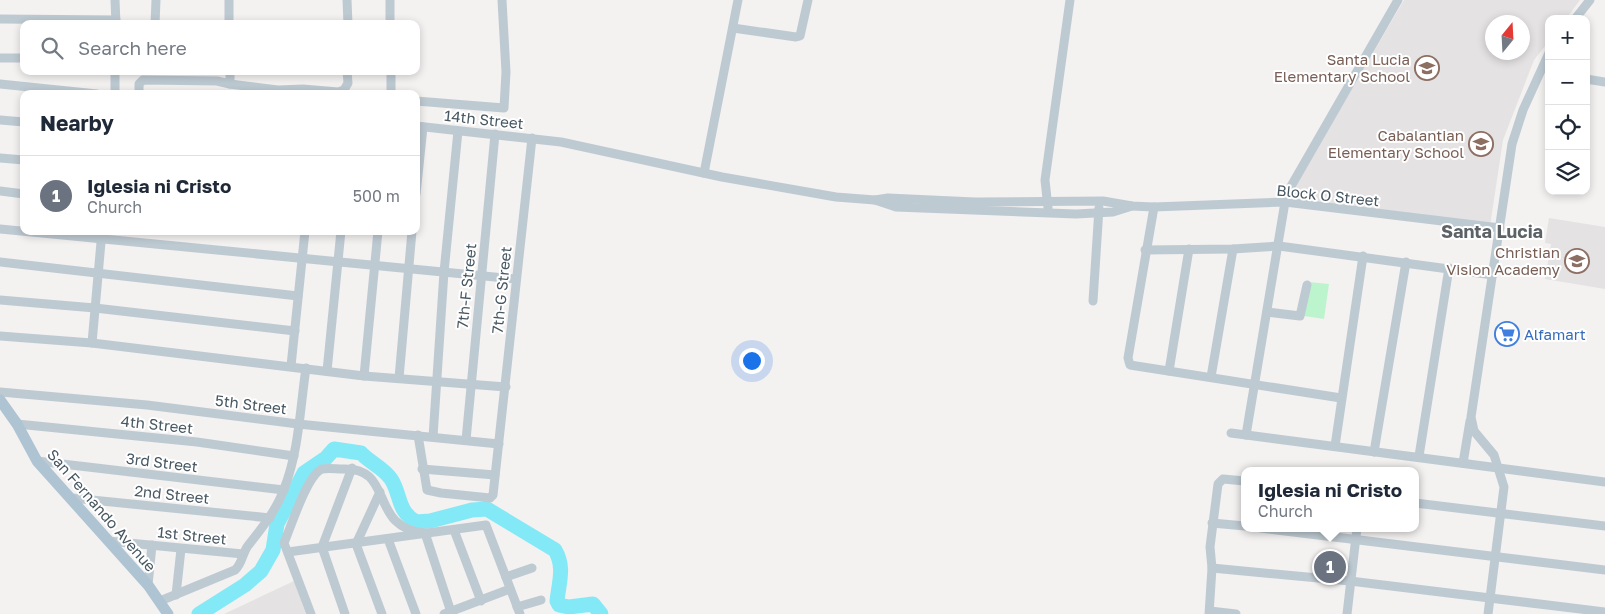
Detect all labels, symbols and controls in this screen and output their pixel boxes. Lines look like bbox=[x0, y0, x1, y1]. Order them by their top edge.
north arrow bbox=[1485, 15, 1530, 60]
map controls bbox=[1545, 15, 1590, 195]
button: + bbox=[1545, 15, 1590, 60]
search box bbox=[20, 20, 420, 75]
icon: search bbox=[38, 34, 66, 62]
text: Search here bbox=[78, 36, 187, 59]
place label: Santa Lucia Elementary School bbox=[1274, 50, 1410, 85]
school or university icon: Santa Lucia Elementary School bbox=[1414, 55, 1440, 81]
button: − bbox=[1545, 60, 1590, 105]
button: locate bbox=[1545, 105, 1590, 150]
street label: 14th Street bbox=[443, 106, 525, 132]
text: Nearby bbox=[40, 110, 114, 136]
place label: Cabalantian Elementary School bbox=[1328, 126, 1464, 161]
school or university icon: Cabalantian Elementary School bbox=[1468, 131, 1494, 157]
button: layers bbox=[1545, 150, 1590, 195]
text: Iglesia ni Cristo bbox=[87, 174, 231, 197]
street label: Block O Street bbox=[1276, 181, 1380, 209]
text: 1 bbox=[52, 186, 60, 206]
text: 500 m bbox=[353, 186, 400, 206]
text: Church bbox=[87, 197, 142, 217]
district label: Santa Lucia bbox=[1441, 220, 1543, 242]
street label: 7th-F Street bbox=[453, 242, 479, 330]
place label: Christian Vision Academy bbox=[1446, 243, 1561, 278]
street label: 7th-G Street bbox=[487, 245, 515, 335]
school or university icon: Christian Vision Academy bbox=[1564, 248, 1590, 274]
supermarket icon: Alfamart bbox=[1494, 321, 1520, 347]
place label: Alfamart bbox=[1524, 325, 1586, 343]
your location bbox=[739, 348, 765, 374]
street label: 5th Street bbox=[214, 391, 288, 417]
street label: 4th Street bbox=[120, 411, 194, 437]
street label: San Fernando Avenue bbox=[44, 445, 160, 575]
street label: 3rd Street bbox=[125, 449, 199, 475]
popup bbox=[1241, 467, 1419, 532]
text: Iglesia ni Cristo bbox=[1258, 478, 1402, 501]
street label: 2nd Street bbox=[134, 481, 210, 507]
text: Church bbox=[1258, 501, 1313, 521]
street label: 1st Street bbox=[157, 522, 227, 548]
pin: 1 bbox=[1314, 548, 1346, 586]

